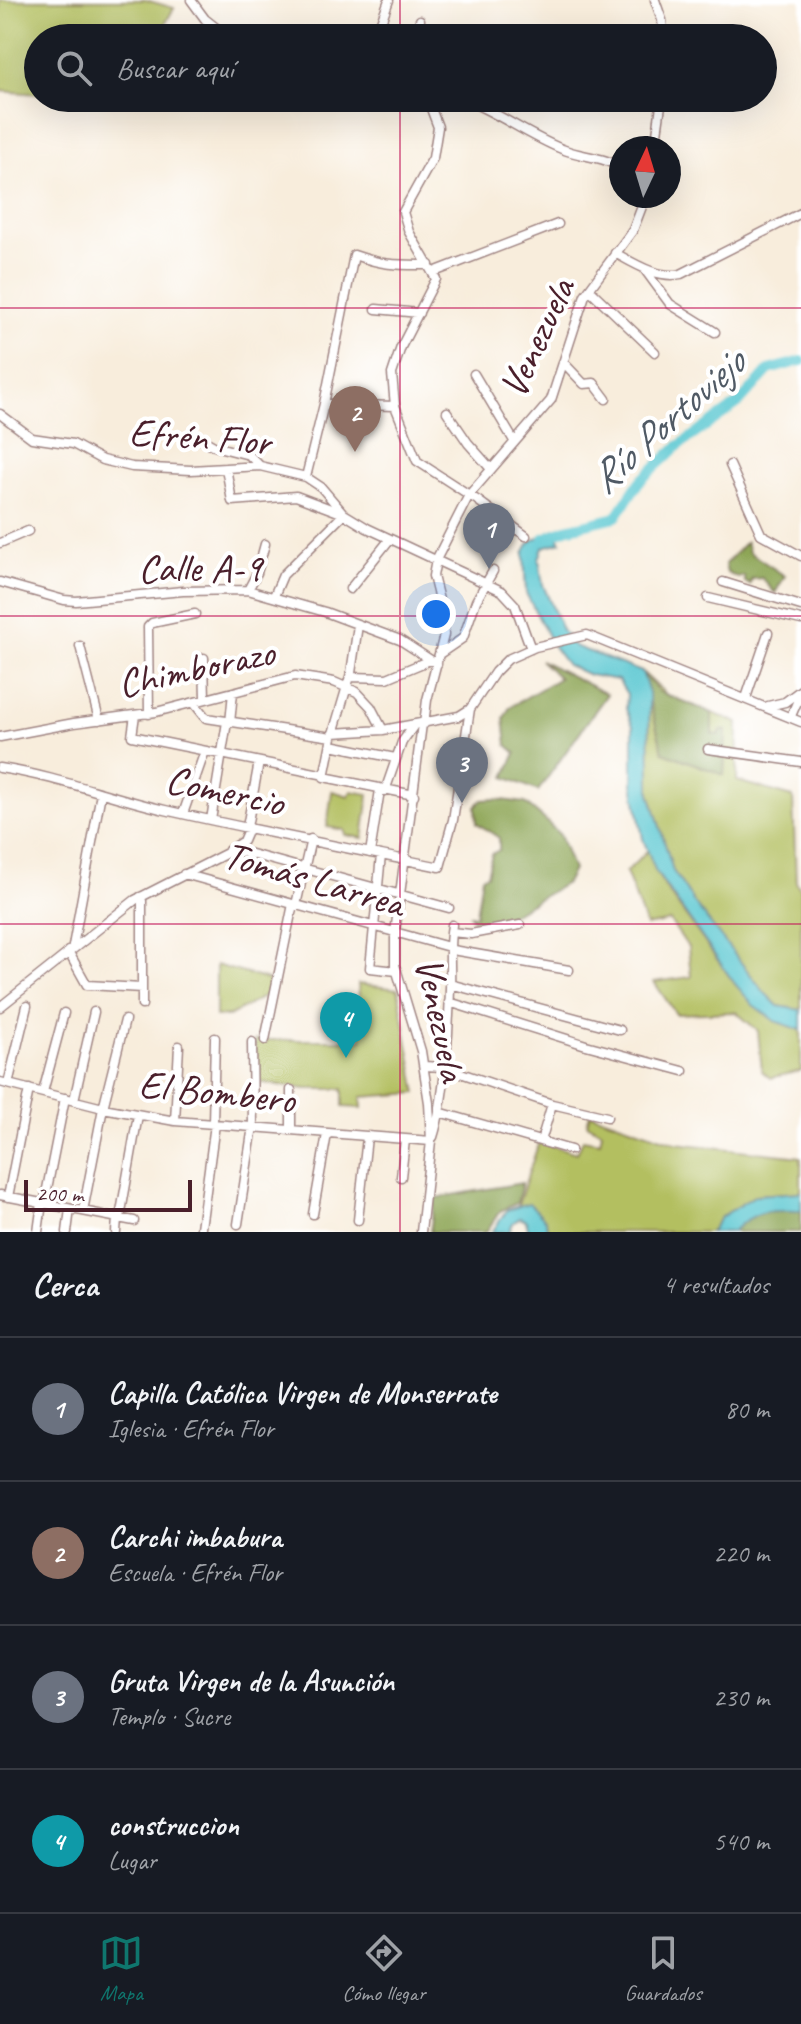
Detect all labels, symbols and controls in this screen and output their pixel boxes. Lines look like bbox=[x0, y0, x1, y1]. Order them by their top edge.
search box bbox=[24, 24, 777, 112]
icon: search bbox=[52, 46, 96, 90]
text: Buscar aquí bbox=[116, 49, 234, 87]
north arrow bbox=[609, 136, 681, 208]
street label: Venezuela bbox=[488, 268, 587, 405]
water label: Río Portoviejo bbox=[578, 334, 760, 505]
pin: 2 bbox=[329, 386, 381, 452]
street label: Efrén Flor bbox=[128, 407, 276, 467]
pin: 1 bbox=[463, 503, 515, 569]
street label: Calle A-9 bbox=[138, 543, 265, 593]
your location bbox=[416, 594, 456, 634]
street label: Chimborazo bbox=[113, 627, 281, 709]
pin: 3 bbox=[436, 737, 488, 803]
street label: Comercio bbox=[161, 754, 290, 828]
street label: Tomás Larrea bbox=[218, 830, 413, 929]
street label: Venezuela bbox=[403, 952, 479, 1089]
pin: 4 bbox=[320, 992, 372, 1058]
street label: El Bombero bbox=[137, 1059, 299, 1125]
scale bar bbox=[24, 1176, 192, 1212]
text: 200 m bbox=[36, 1180, 83, 1208]
text: Cerca bbox=[32, 1263, 98, 1306]
text: 4 resultados bbox=[663, 1268, 769, 1301]
text: Capilla Católica Virgen de Monserrate bbox=[108, 1374, 497, 1412]
text: 1 bbox=[52, 1393, 64, 1426]
text: 80 m bbox=[725, 1393, 769, 1426]
text: Iglesia · Efrén Flor bbox=[108, 1412, 274, 1445]
text: Carchi imbabura bbox=[108, 1518, 282, 1556]
text: 2 bbox=[52, 1537, 64, 1570]
text: 220 m bbox=[713, 1537, 769, 1570]
text: Escuela · Efrén Flor bbox=[108, 1556, 282, 1589]
text: Gruta Virgen de la Asunción bbox=[108, 1662, 394, 1700]
text: 3 bbox=[52, 1681, 64, 1714]
text: 230 m bbox=[713, 1681, 769, 1714]
text: Templo · Sucre bbox=[108, 1700, 230, 1733]
text: construccion bbox=[108, 1806, 239, 1844]
text: 4 bbox=[52, 1825, 64, 1858]
text: 540 m bbox=[713, 1825, 769, 1858]
text: Lugar bbox=[108, 1844, 157, 1877]
tab: Mapa bbox=[99, 1931, 143, 2007]
tab: Cómo llegar bbox=[342, 1931, 426, 2007]
tab: Guardados bbox=[624, 1931, 702, 2007]

